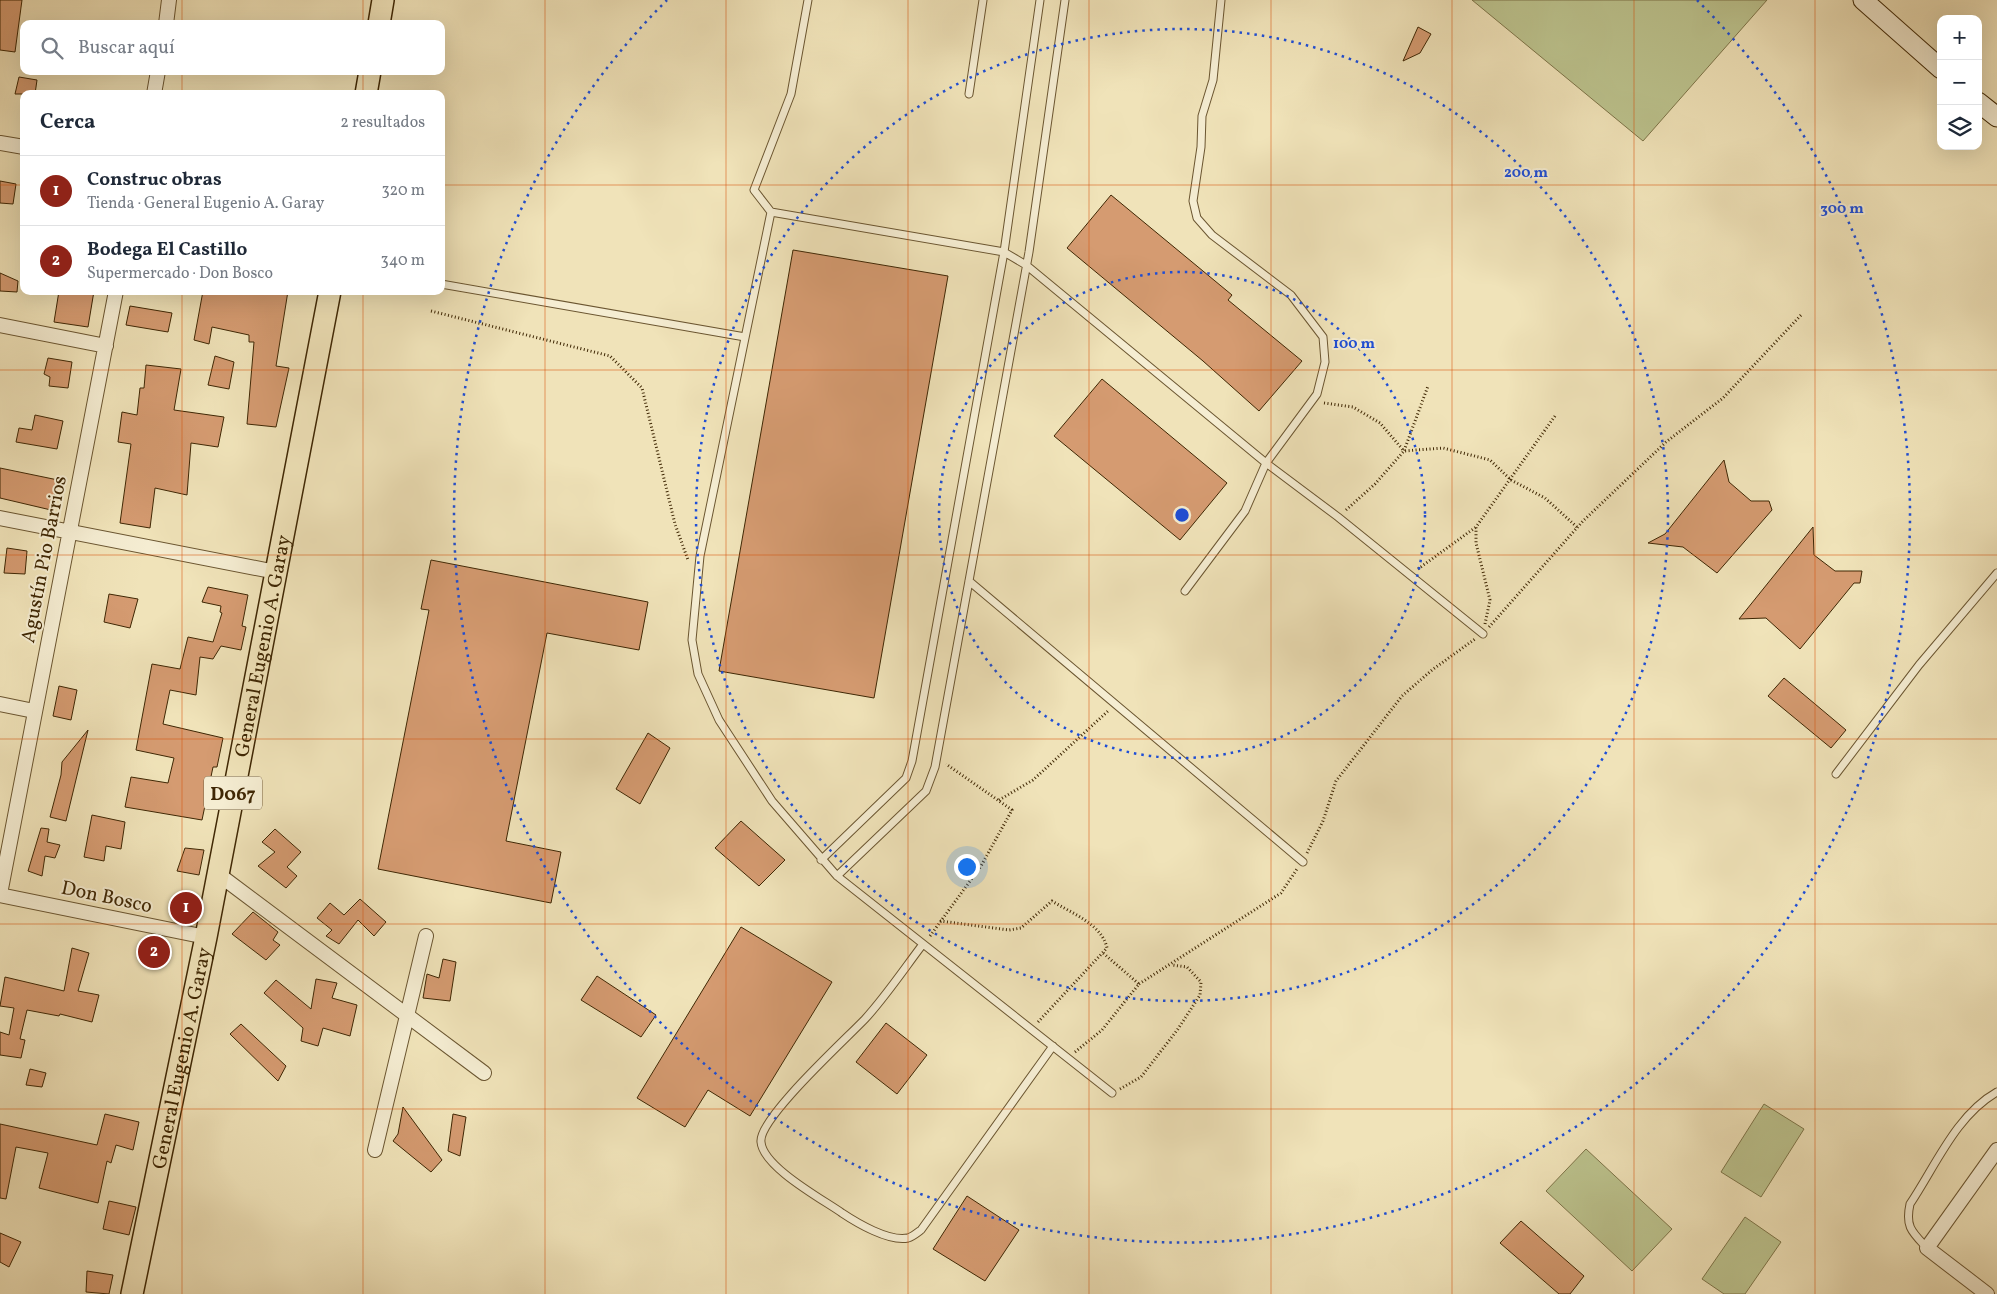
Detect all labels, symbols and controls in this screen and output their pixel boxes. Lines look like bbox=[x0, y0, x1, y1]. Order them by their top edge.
map controls bbox=[1937, 15, 1982, 150]
button: + bbox=[1937, 15, 1982, 60]
search box bbox=[20, 20, 445, 75]
icon: search bbox=[38, 34, 66, 62]
text: Buscar aquí bbox=[78, 35, 175, 61]
button: − bbox=[1937, 60, 1982, 105]
button: layers bbox=[1937, 105, 1982, 150]
text: Cerca bbox=[40, 108, 95, 137]
text: 2 resultados bbox=[340, 112, 425, 134]
text: 200 m bbox=[1504, 163, 1548, 184]
text: Construc obras bbox=[87, 167, 222, 193]
text: 1 bbox=[53, 180, 59, 202]
text: 320 m bbox=[381, 180, 425, 202]
text: Tienda · General Eugenio A. Garay bbox=[87, 193, 324, 215]
text: 300 m bbox=[1820, 199, 1864, 220]
text: Bodega El Castillo bbox=[87, 237, 247, 263]
text: 2 bbox=[52, 250, 60, 272]
text: 340 m bbox=[381, 250, 425, 272]
text: Supermercado · Don Bosco bbox=[87, 263, 273, 285]
text: 100 m bbox=[1333, 334, 1376, 355]
street label: Agustín Pio Barrios bbox=[15, 473, 75, 645]
centre of rings bbox=[1173, 506, 1191, 524]
street label: General Eugenio A. Garay bbox=[229, 533, 299, 760]
road number: D067 bbox=[204, 776, 262, 810]
your location bbox=[954, 854, 980, 880]
street label: Don Bosco bbox=[58, 875, 155, 921]
pin: 1 bbox=[170, 889, 202, 927]
pin: 2 bbox=[138, 933, 170, 971]
street label: General Eugenio A. Garay bbox=[146, 945, 220, 1172]

